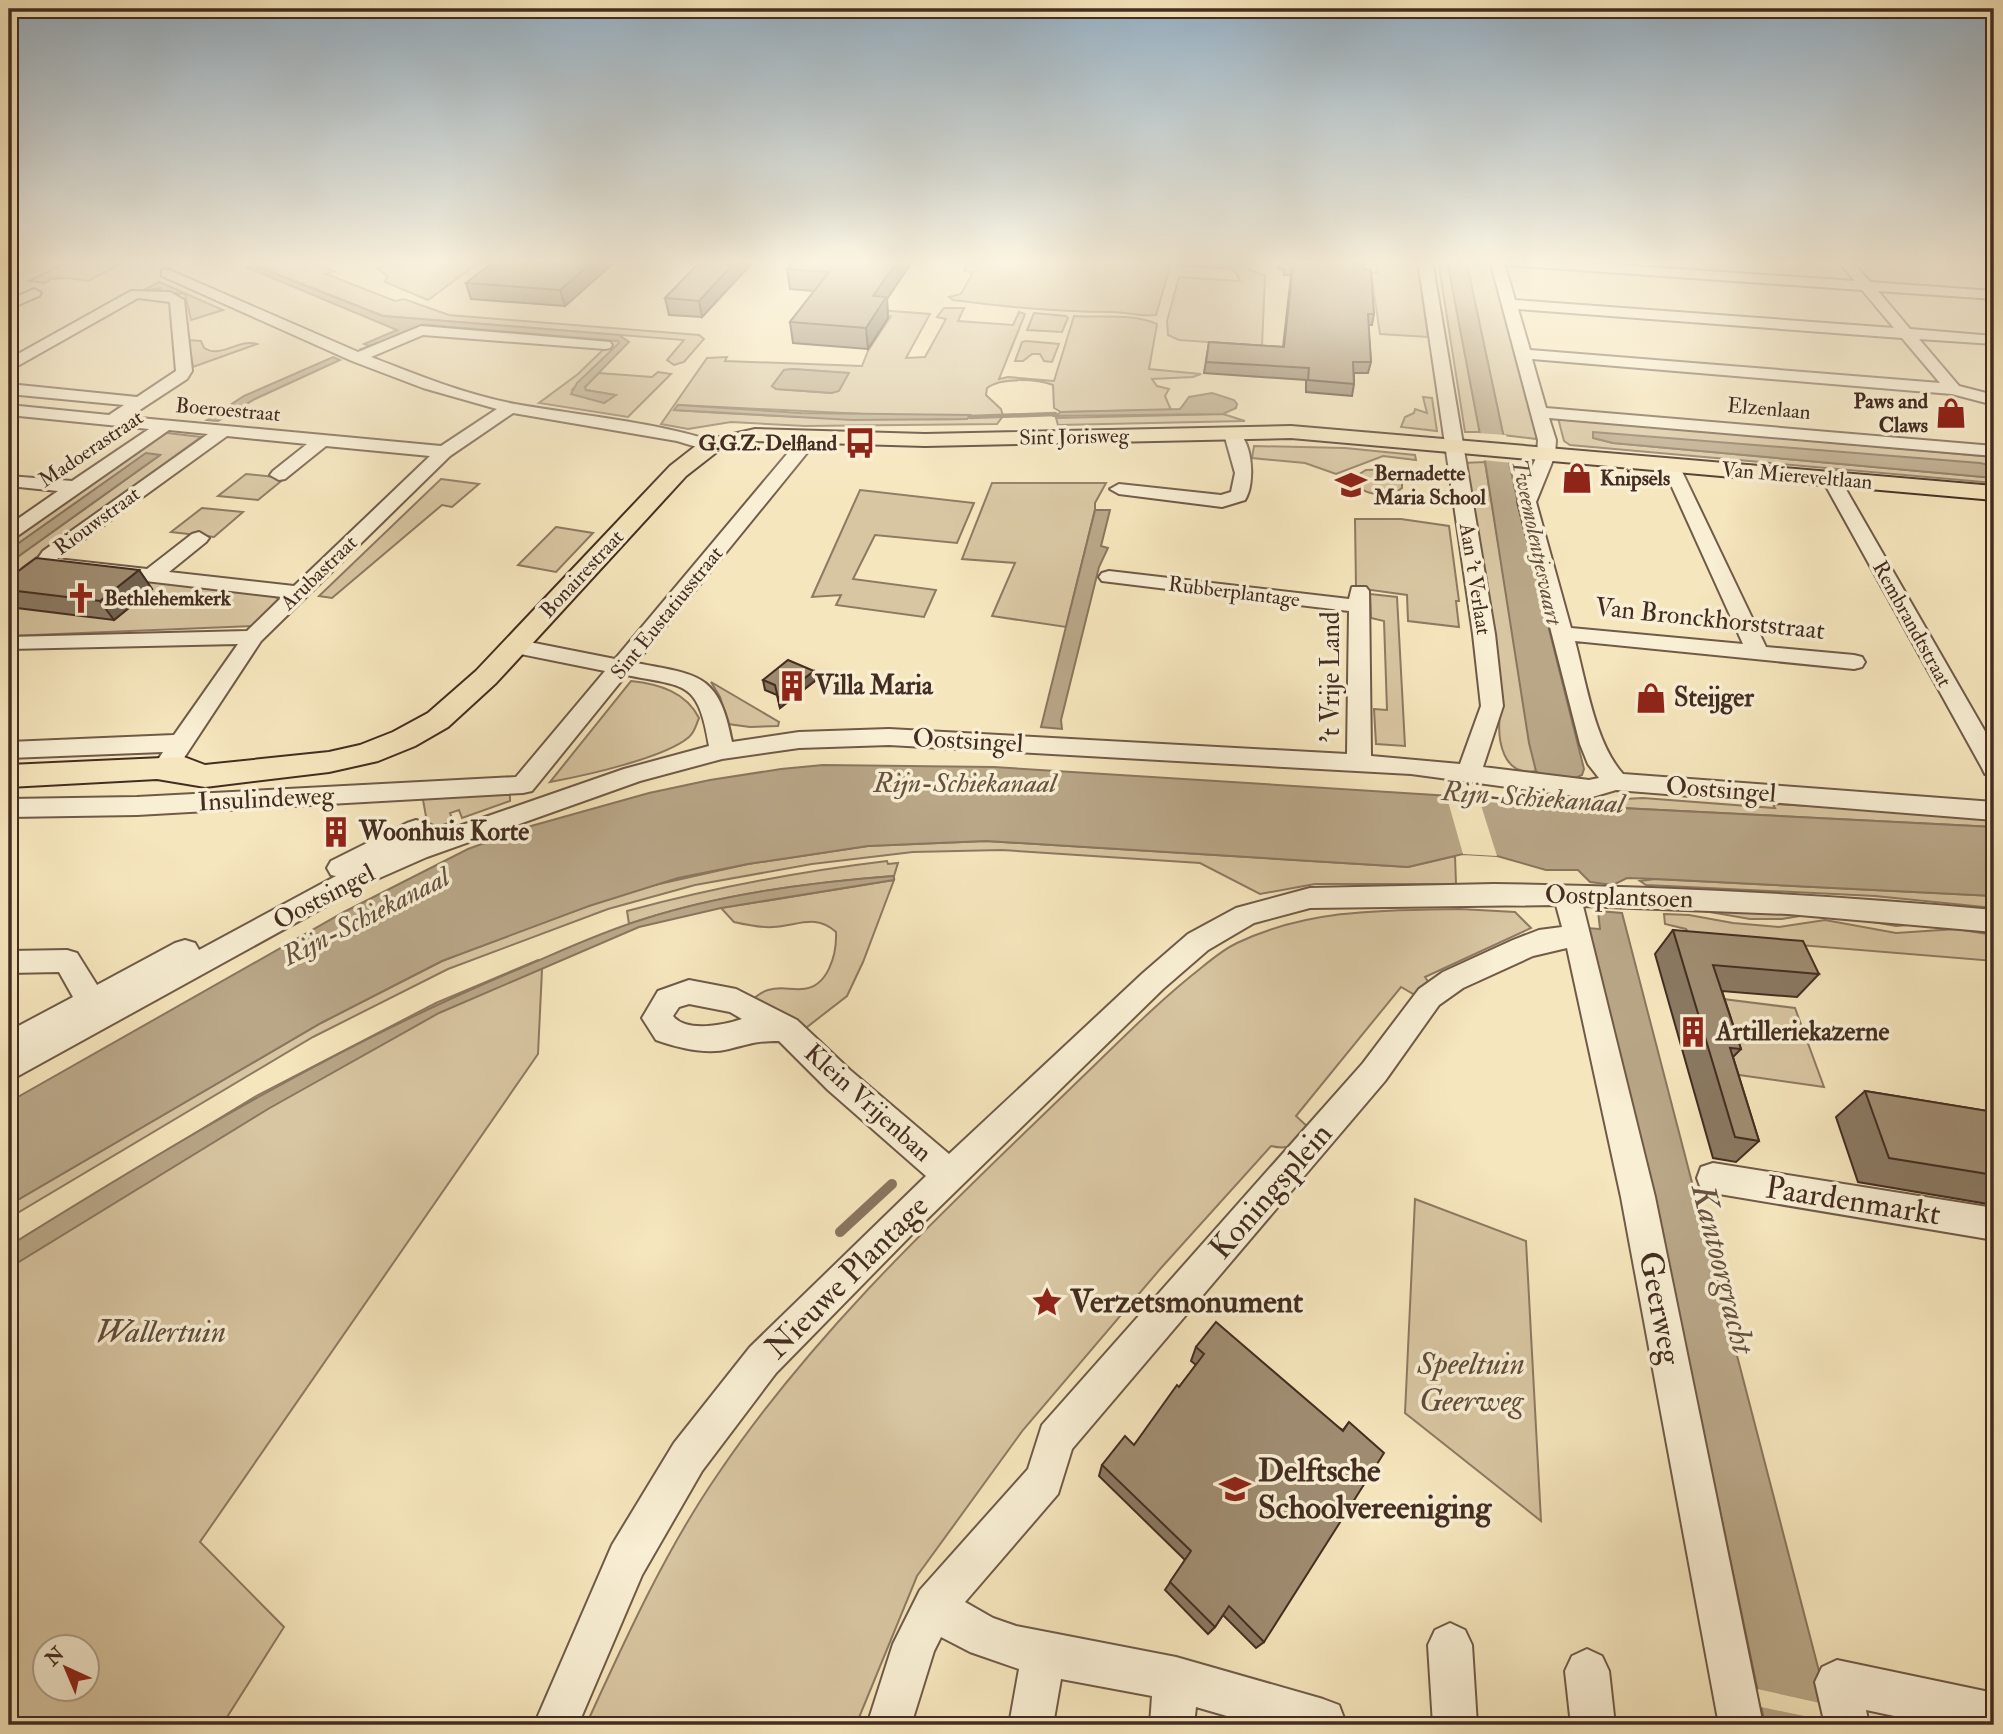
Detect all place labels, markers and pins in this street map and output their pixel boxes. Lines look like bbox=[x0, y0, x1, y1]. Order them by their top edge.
place label: Paws and Claws bbox=[1854, 388, 1929, 439]
shop icon: Paws and Claws bbox=[1934, 396, 1968, 430]
bus stop icon: G.G.Z. Delfland bbox=[843, 426, 877, 460]
place label: G.G.Z. Delfland bbox=[698, 430, 838, 457]
place label: Bernadette Maria School bbox=[1373, 460, 1487, 511]
shop icon: Knipsels bbox=[1560, 461, 1594, 495]
place label: Knipsels bbox=[1600, 465, 1670, 492]
school or university icon: Bernadette Maria School bbox=[1334, 468, 1368, 502]
church icon: Bethlehemkerk bbox=[64, 581, 98, 615]
place label: Bethlehemkerk bbox=[104, 585, 232, 612]
building icon: Villa Maria bbox=[775, 669, 809, 703]
place label: Villa Maria bbox=[814, 670, 934, 702]
shop icon: Steijger bbox=[1634, 681, 1668, 715]
place label: Steijger bbox=[1674, 682, 1754, 715]
building icon: Woonhuis Korte bbox=[319, 815, 353, 849]
place label: Woonhuis Korte bbox=[358, 816, 529, 848]
building icon: Artilleriekazerne bbox=[1676, 1015, 1710, 1049]
place label: Artilleriekazerne bbox=[1715, 1016, 1889, 1048]
place label: Verzetsmonument bbox=[1069, 1282, 1304, 1322]
place icon: Verzetsmonument bbox=[1030, 1285, 1064, 1319]
place label: Delftsche Schoolvereeniging bbox=[1258, 1451, 1492, 1528]
school or university icon: Delftsche Schoolvereeniging bbox=[1218, 1472, 1252, 1506]

